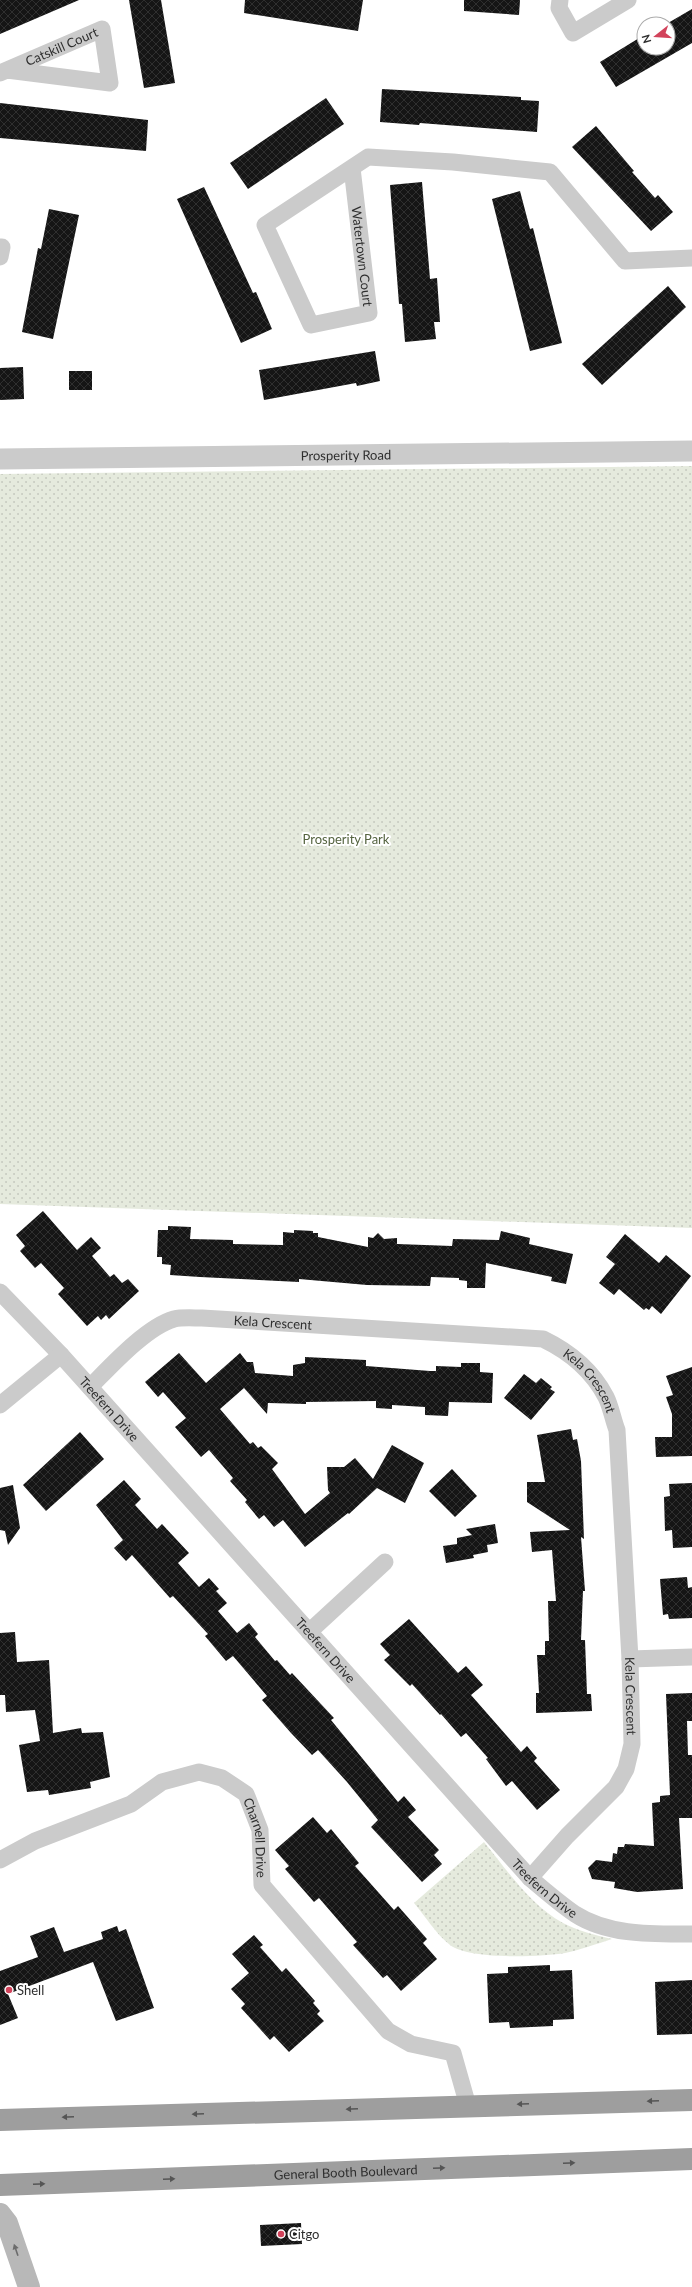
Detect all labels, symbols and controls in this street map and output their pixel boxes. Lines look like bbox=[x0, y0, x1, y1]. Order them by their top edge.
north arrow bbox=[636, 16, 676, 56]
street label: Catskill Court bbox=[23, 24, 100, 69]
text: N bbox=[639, 33, 653, 45]
street label: Watertown Court bbox=[349, 205, 376, 308]
street label: Prosperity Road bbox=[301, 446, 391, 464]
park label: Prosperity Park bbox=[303, 831, 390, 847]
street label: Kela Crescent bbox=[233, 1312, 313, 1333]
street label: Kela Crescent bbox=[560, 1345, 619, 1415]
street label: Treefern Drive bbox=[76, 1373, 143, 1445]
street label: Treefern Drive bbox=[292, 1614, 359, 1686]
street label: Kela Crescent bbox=[622, 1657, 640, 1736]
street label: Charnell Drive bbox=[240, 1795, 270, 1878]
street label: Treefern Drive bbox=[509, 1855, 581, 1921]
place label: Shell bbox=[17, 1982, 44, 1998]
marker: Shell bbox=[4, 1985, 14, 1995]
one-way arrow bbox=[646, 2098, 659, 2104]
one-way arrow bbox=[517, 2101, 529, 2108]
one-way arrow bbox=[345, 2106, 358, 2112]
one-way arrow bbox=[192, 2110, 204, 2117]
one-way arrow bbox=[62, 2114, 74, 2121]
one-way arrow bbox=[563, 2160, 575, 2167]
street label: General Booth Boulevard bbox=[274, 2161, 418, 2183]
one-way arrow bbox=[433, 2165, 445, 2172]
one-way arrow bbox=[163, 2176, 176, 2182]
one-way arrow bbox=[33, 2181, 46, 2187]
place label: Citgo bbox=[289, 2226, 320, 2242]
marker: Citgo bbox=[276, 2229, 286, 2239]
one-way arrow bbox=[13, 2244, 19, 2256]

